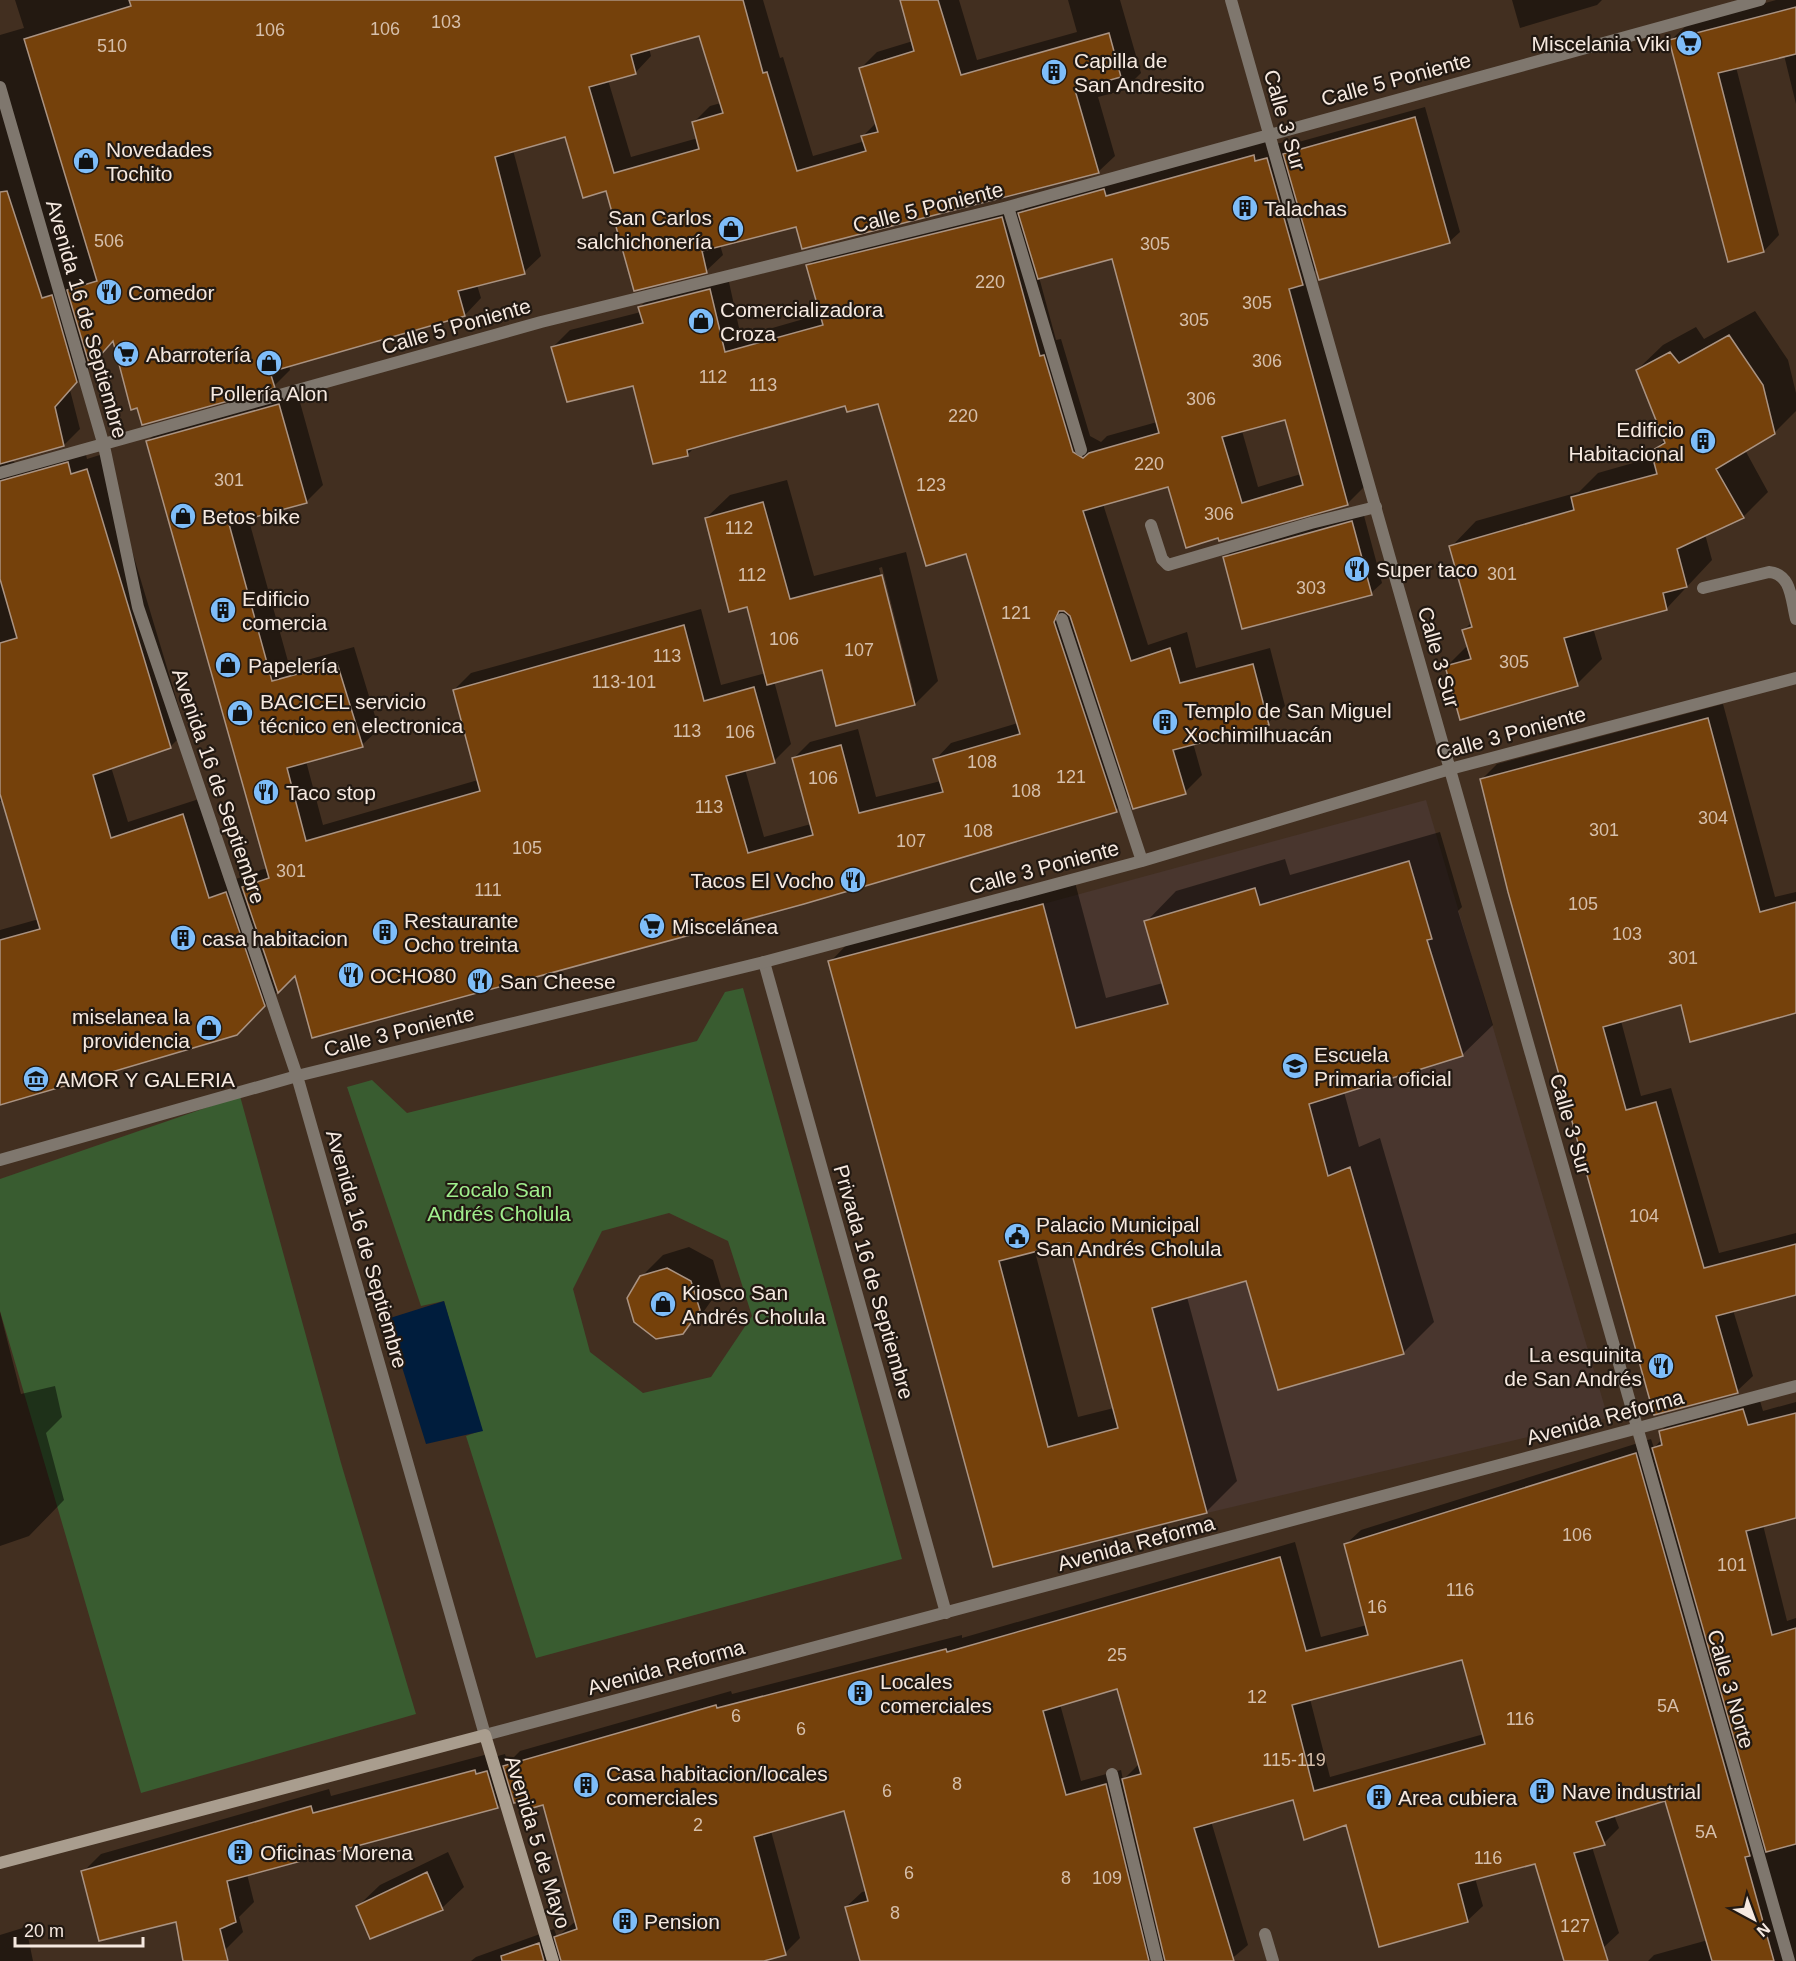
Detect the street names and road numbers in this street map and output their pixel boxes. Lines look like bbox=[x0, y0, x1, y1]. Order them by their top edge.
street label: Calle 5 Poniente bbox=[1319, 48, 1473, 110]
street label: Calle 3 Sur bbox=[1260, 67, 1310, 173]
street label: Calle 5 Poniente bbox=[850, 177, 1006, 237]
street label: Avenida 16 de Septiembre bbox=[42, 197, 132, 441]
street label: Calle 5 Poniente bbox=[379, 294, 533, 358]
street label: Calle 3 Sur bbox=[1414, 604, 1464, 710]
street label: Avenida 16 de Septiembre bbox=[168, 665, 270, 907]
street label: Calle 3 Poniente bbox=[1434, 702, 1588, 764]
street label: Calle 3 Poniente bbox=[967, 836, 1121, 898]
street label: Calle 3 Poniente bbox=[321, 1001, 477, 1061]
street label: Calle 3 Sur bbox=[1546, 1071, 1596, 1177]
street label: Avenida 16 de Septiembre bbox=[322, 1127, 412, 1371]
street label: Privada 16 de Septiembre bbox=[829, 1162, 919, 1402]
street label: Avenida Reforma bbox=[1524, 1385, 1686, 1449]
street label: Avenida Reforma bbox=[1055, 1511, 1217, 1575]
street label: Calle 3 Norte bbox=[1703, 1627, 1759, 1751]
street label: Avenida Reforma bbox=[585, 1635, 747, 1699]
street label: Avenida 5 de Mayo bbox=[501, 1753, 575, 1931]

